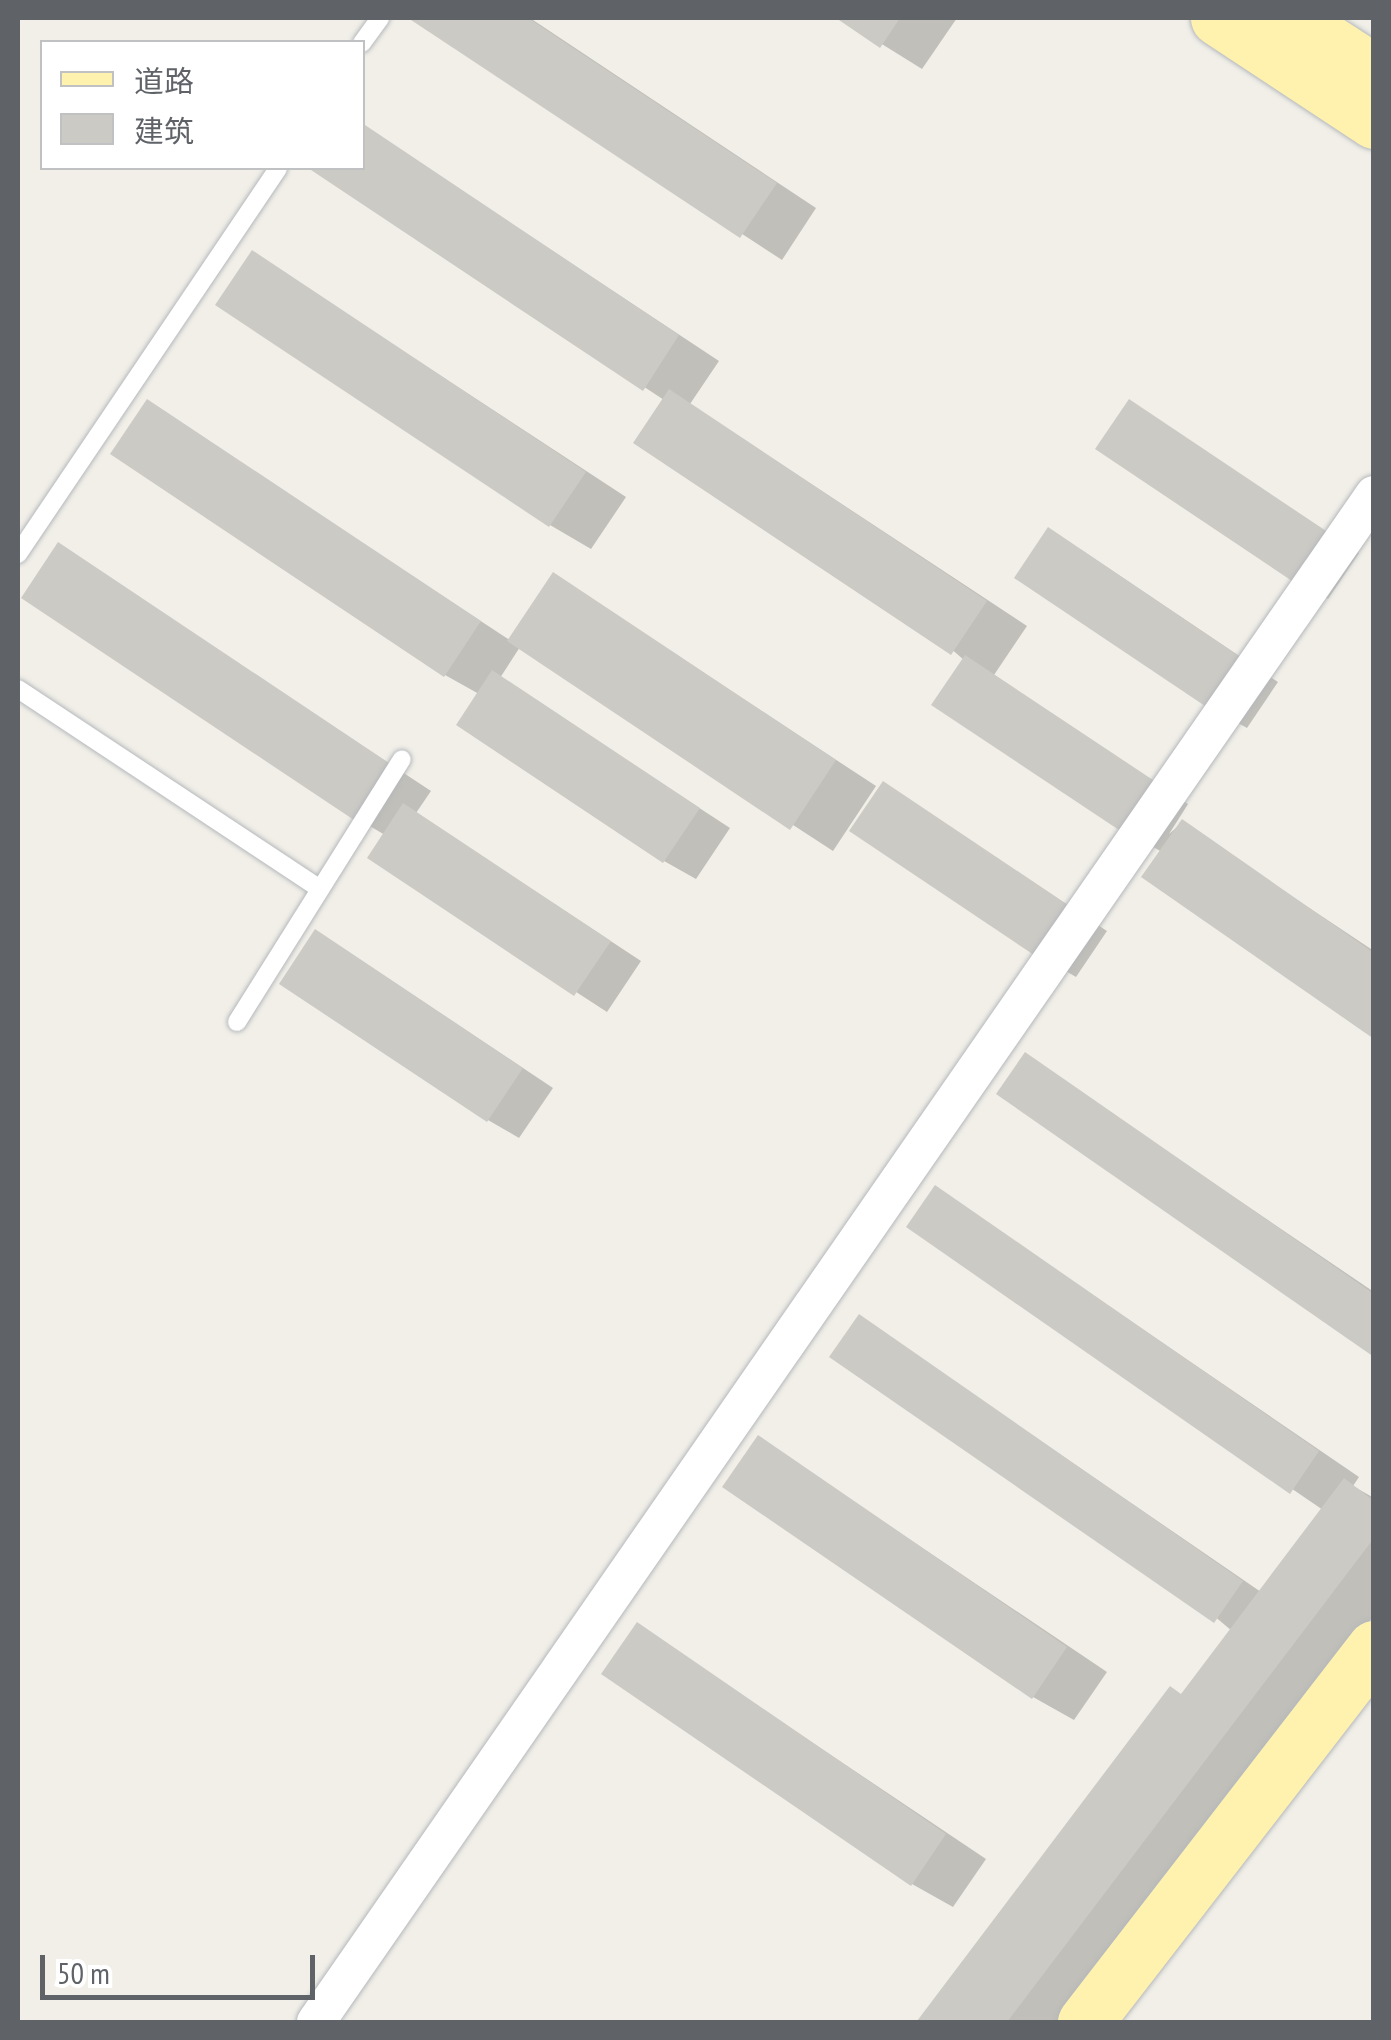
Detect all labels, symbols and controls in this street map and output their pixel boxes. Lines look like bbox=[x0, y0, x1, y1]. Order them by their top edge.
legend bbox=[40, 40, 365, 170]
text: 道路 bbox=[134, 61, 194, 100]
text: 建筑 bbox=[134, 111, 194, 150]
scale bar bbox=[45, 1935, 320, 1997]
text: 50 m bbox=[57, 1953, 110, 1992]

